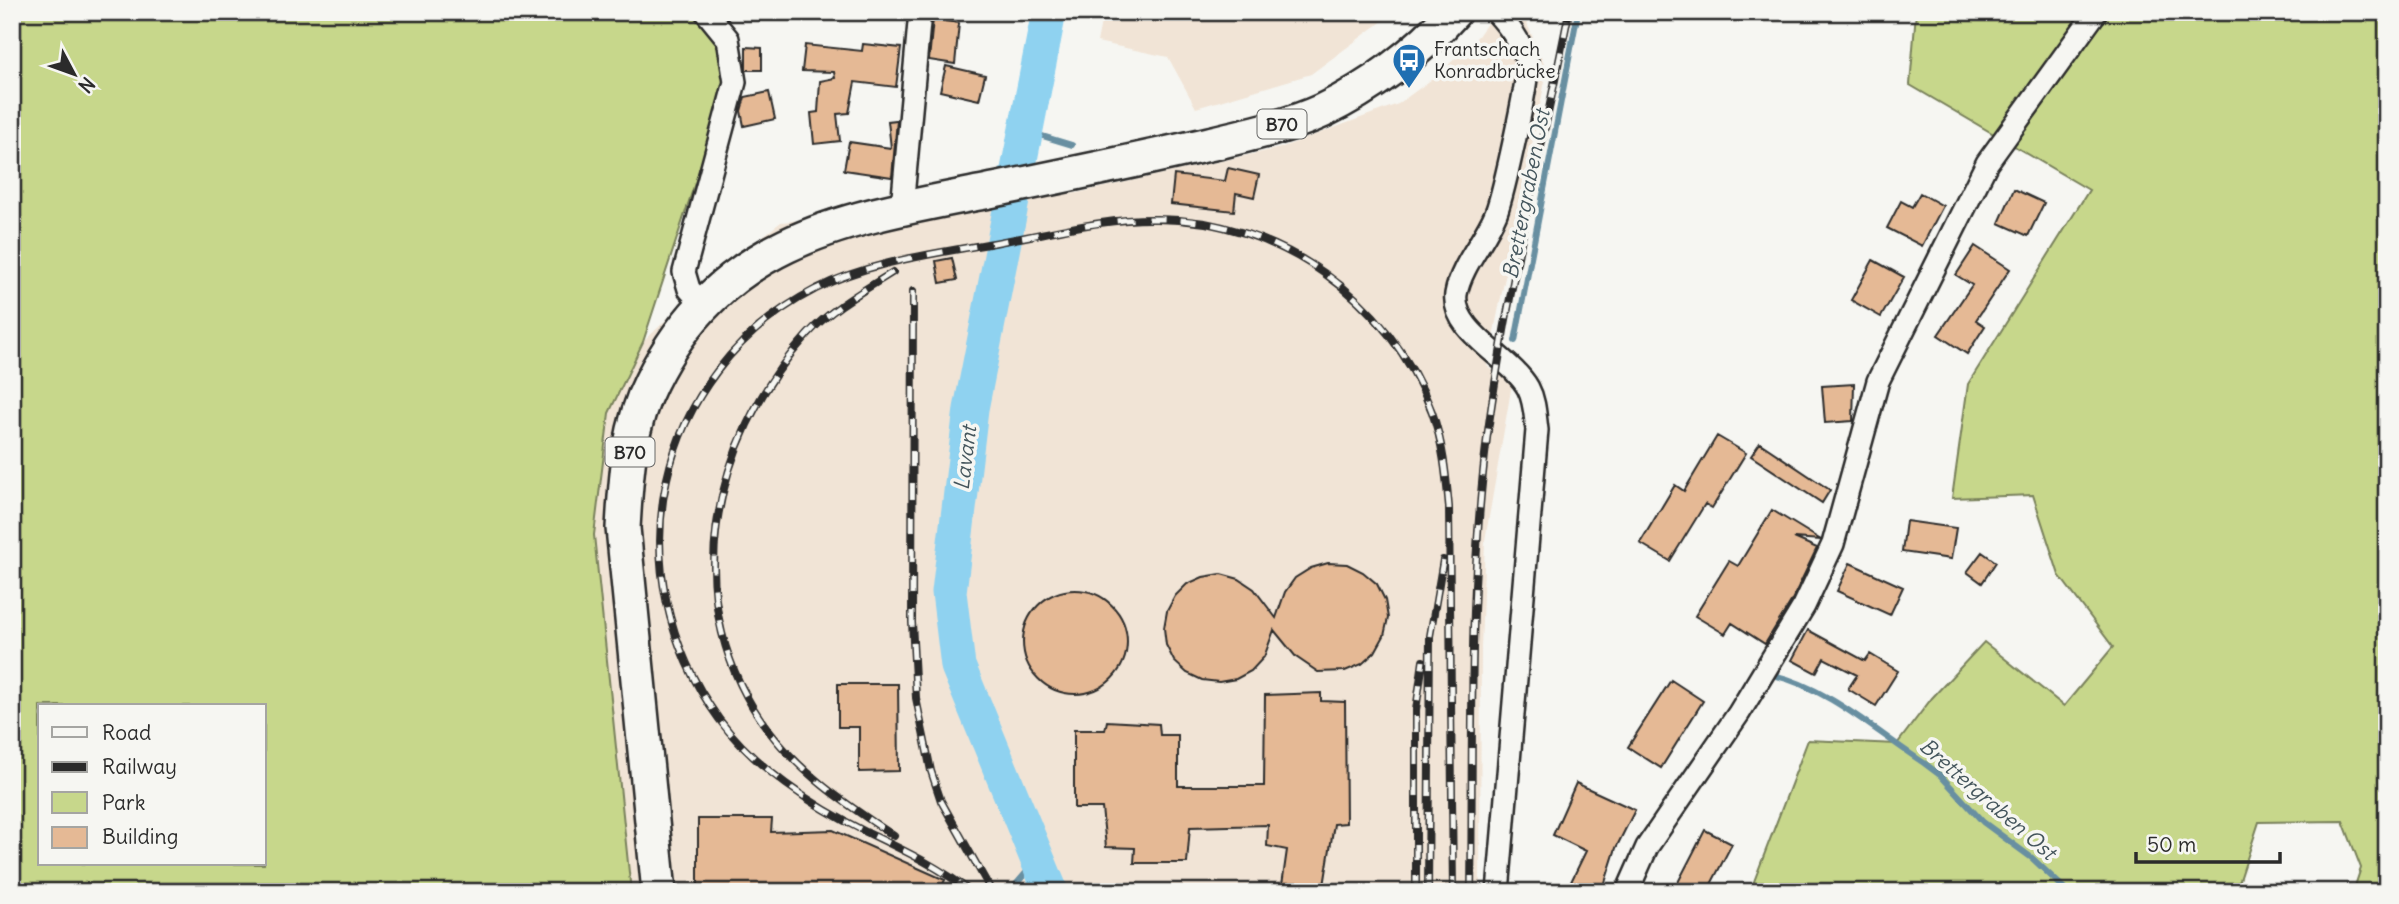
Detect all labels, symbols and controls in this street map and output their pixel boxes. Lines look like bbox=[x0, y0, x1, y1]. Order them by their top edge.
place label: Frantschach Konradbrücke bbox=[1434, 37, 1555, 83]
north arrow bbox=[38, 38, 108, 108]
bus stop icon: Frantschach Konradbrücke bbox=[1390, 41, 1428, 90]
text: N bbox=[73, 72, 100, 98]
water label: Brettergraben Ost bbox=[1496, 104, 1556, 281]
road number: B70 bbox=[1258, 110, 1306, 139]
water label: Lavant bbox=[948, 422, 983, 492]
road number: B70 bbox=[606, 438, 654, 466]
legend bbox=[38, 704, 266, 866]
text: Road bbox=[102, 719, 151, 746]
water label: Brettergraben Ost bbox=[1914, 733, 2064, 867]
text: Railway bbox=[102, 753, 177, 780]
text: Park bbox=[102, 789, 145, 816]
scale bar bbox=[2136, 820, 2280, 864]
text: Building bbox=[102, 823, 178, 850]
text: 50 m bbox=[2147, 831, 2196, 858]

